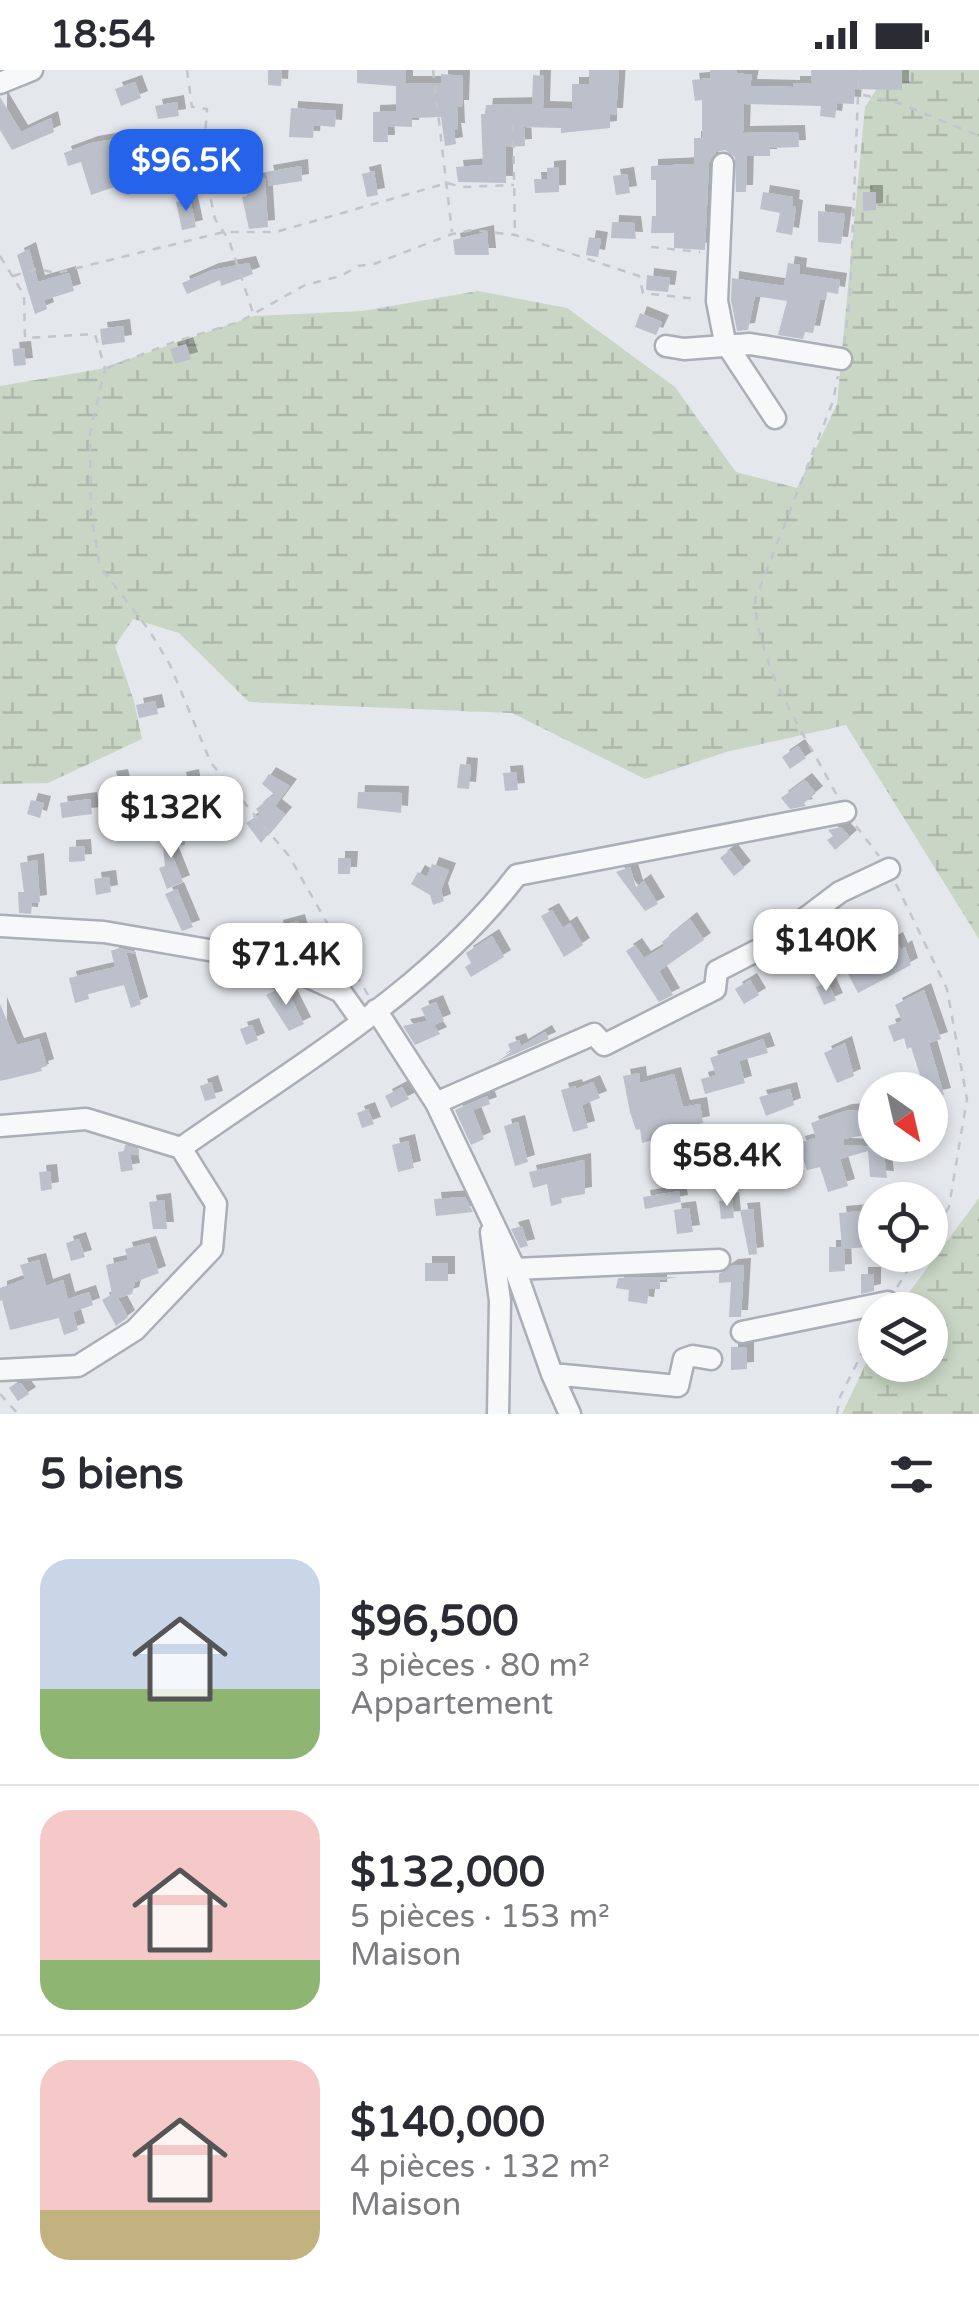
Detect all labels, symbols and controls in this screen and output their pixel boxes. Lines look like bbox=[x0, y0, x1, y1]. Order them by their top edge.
text: 18:54 bbox=[50, 12, 155, 58]
pin: $96.5K bbox=[105, 129, 267, 214]
text: $96.5K bbox=[131, 142, 241, 180]
pin: $132K bbox=[101, 776, 241, 861]
text: $132K bbox=[120, 789, 222, 827]
pin: $140K bbox=[756, 909, 896, 994]
text: $140K bbox=[775, 922, 877, 960]
pin: $71.4K bbox=[205, 923, 367, 1008]
text: $71.4K bbox=[231, 936, 341, 974]
north arrow bbox=[858, 1072, 948, 1162]
map controls bbox=[858, 1072, 948, 1382]
pin: $58.4K bbox=[646, 1124, 808, 1209]
text: $58.4K bbox=[672, 1137, 782, 1175]
button: locate bbox=[858, 1182, 948, 1272]
button: layers bbox=[858, 1292, 948, 1382]
icon: filters bbox=[884, 1447, 939, 1502]
text: 5 biens bbox=[40, 1449, 184, 1500]
text: $96,500 bbox=[350, 1596, 519, 1647]
icon: home bbox=[120, 1599, 240, 1719]
text: 3 pièces · 80 m² bbox=[350, 1647, 590, 1685]
text: Appartement bbox=[350, 1685, 553, 1723]
text: $132,000 bbox=[350, 1847, 545, 1898]
icon: home bbox=[120, 1850, 240, 1970]
text: 5 pièces · 153 m² bbox=[350, 1898, 610, 1936]
text: Maison bbox=[350, 1936, 461, 1974]
text: $140,000 bbox=[350, 2097, 545, 2148]
icon: home bbox=[120, 2100, 240, 2220]
text: 4 pièces · 132 m² bbox=[350, 2148, 610, 2186]
text: Maison bbox=[350, 2186, 461, 2224]

